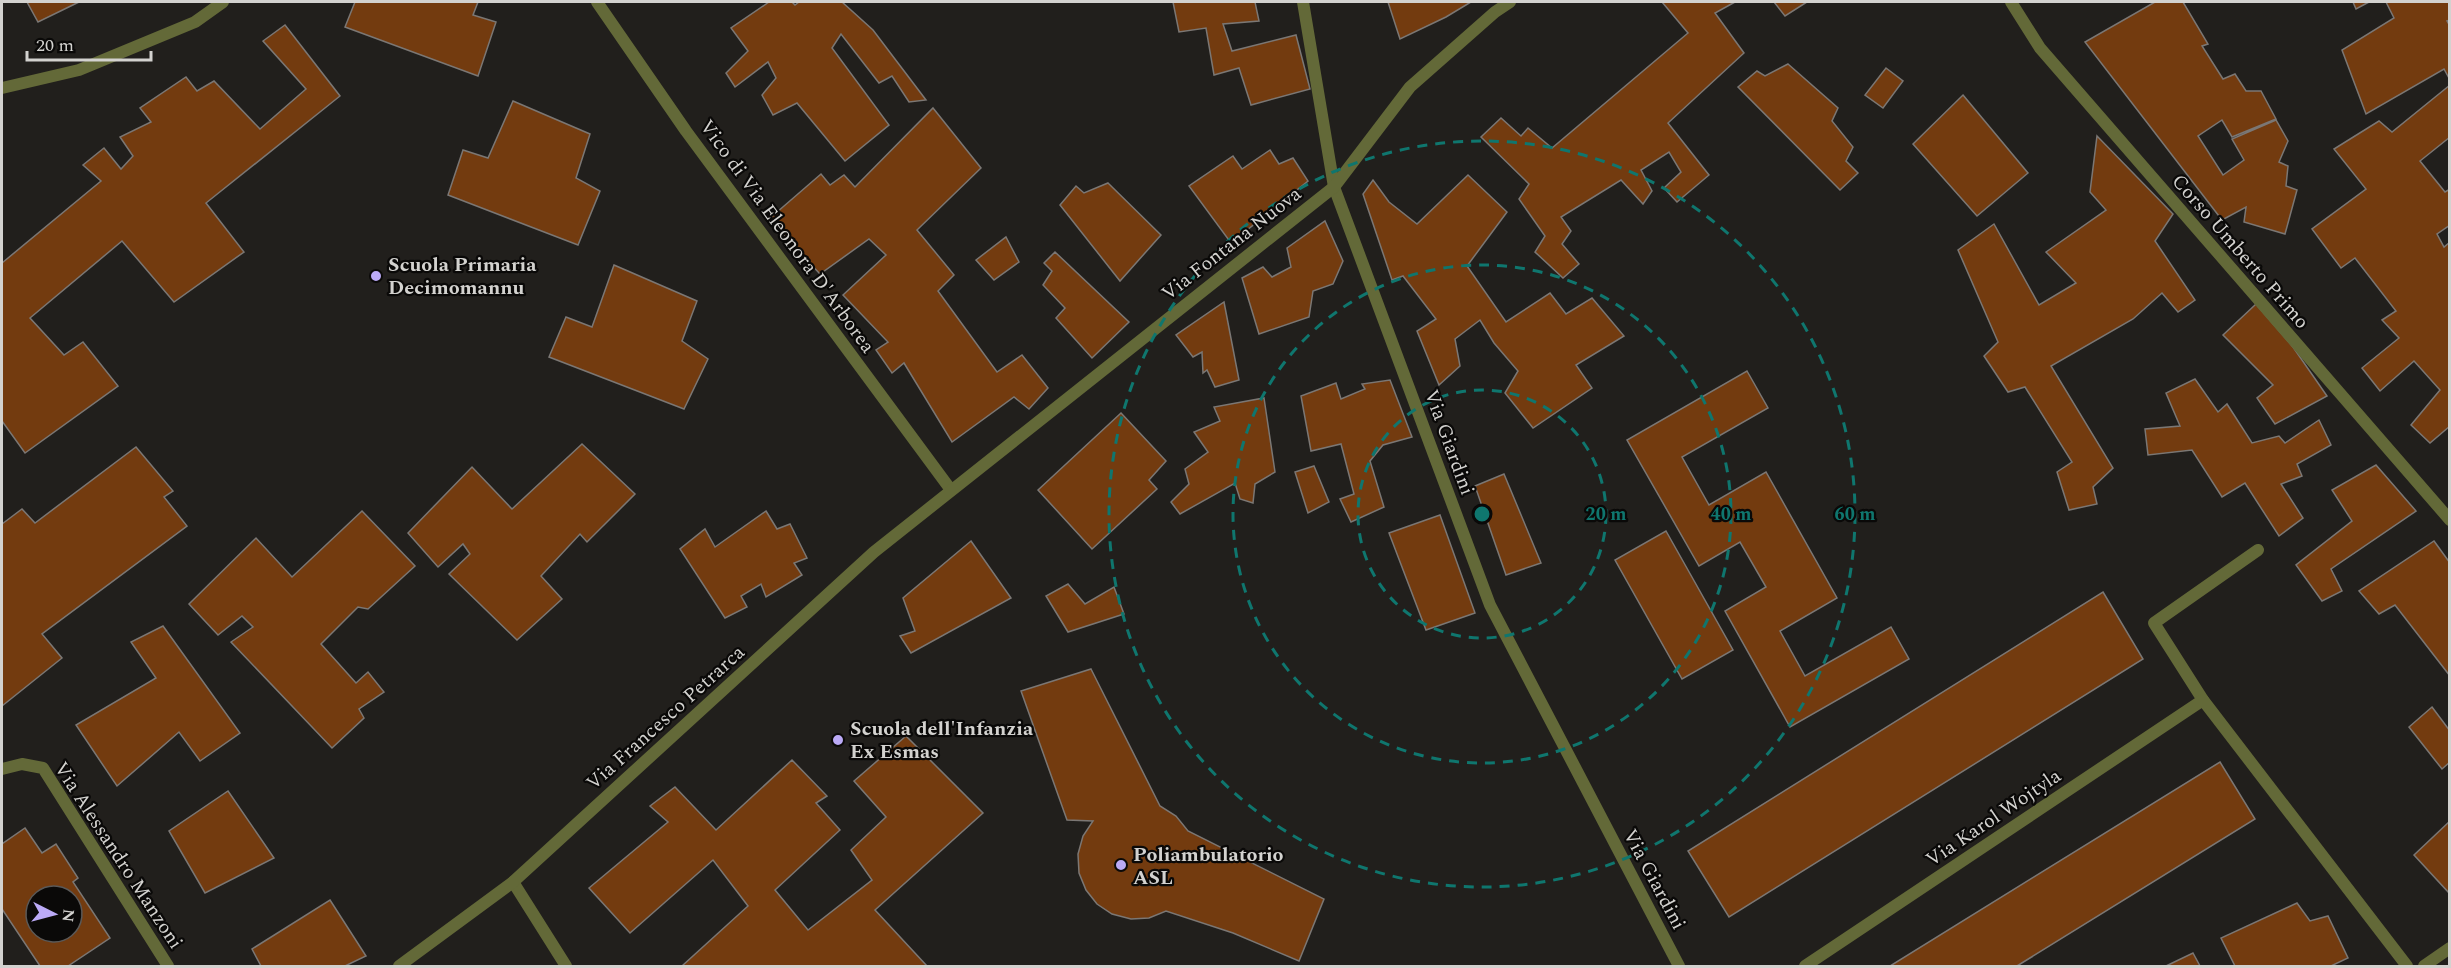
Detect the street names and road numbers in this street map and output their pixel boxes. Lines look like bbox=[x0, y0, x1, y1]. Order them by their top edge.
street label: Vico di Via Eleonora D'Arborea bbox=[692, 113, 882, 360]
street label: Corso Umberto Primo bbox=[2164, 167, 2316, 336]
street label: Via Fontana Nuova bbox=[1155, 179, 1308, 308]
street label: Via Giardini bbox=[1416, 385, 1482, 499]
street label: Via Francesco Petrarca bbox=[579, 638, 752, 797]
street label: Via Alessandro Manzoni bbox=[46, 756, 190, 955]
street label: Via Karol Wojtyla bbox=[1920, 761, 2068, 874]
street label: Via Giardini bbox=[1615, 824, 1693, 935]

